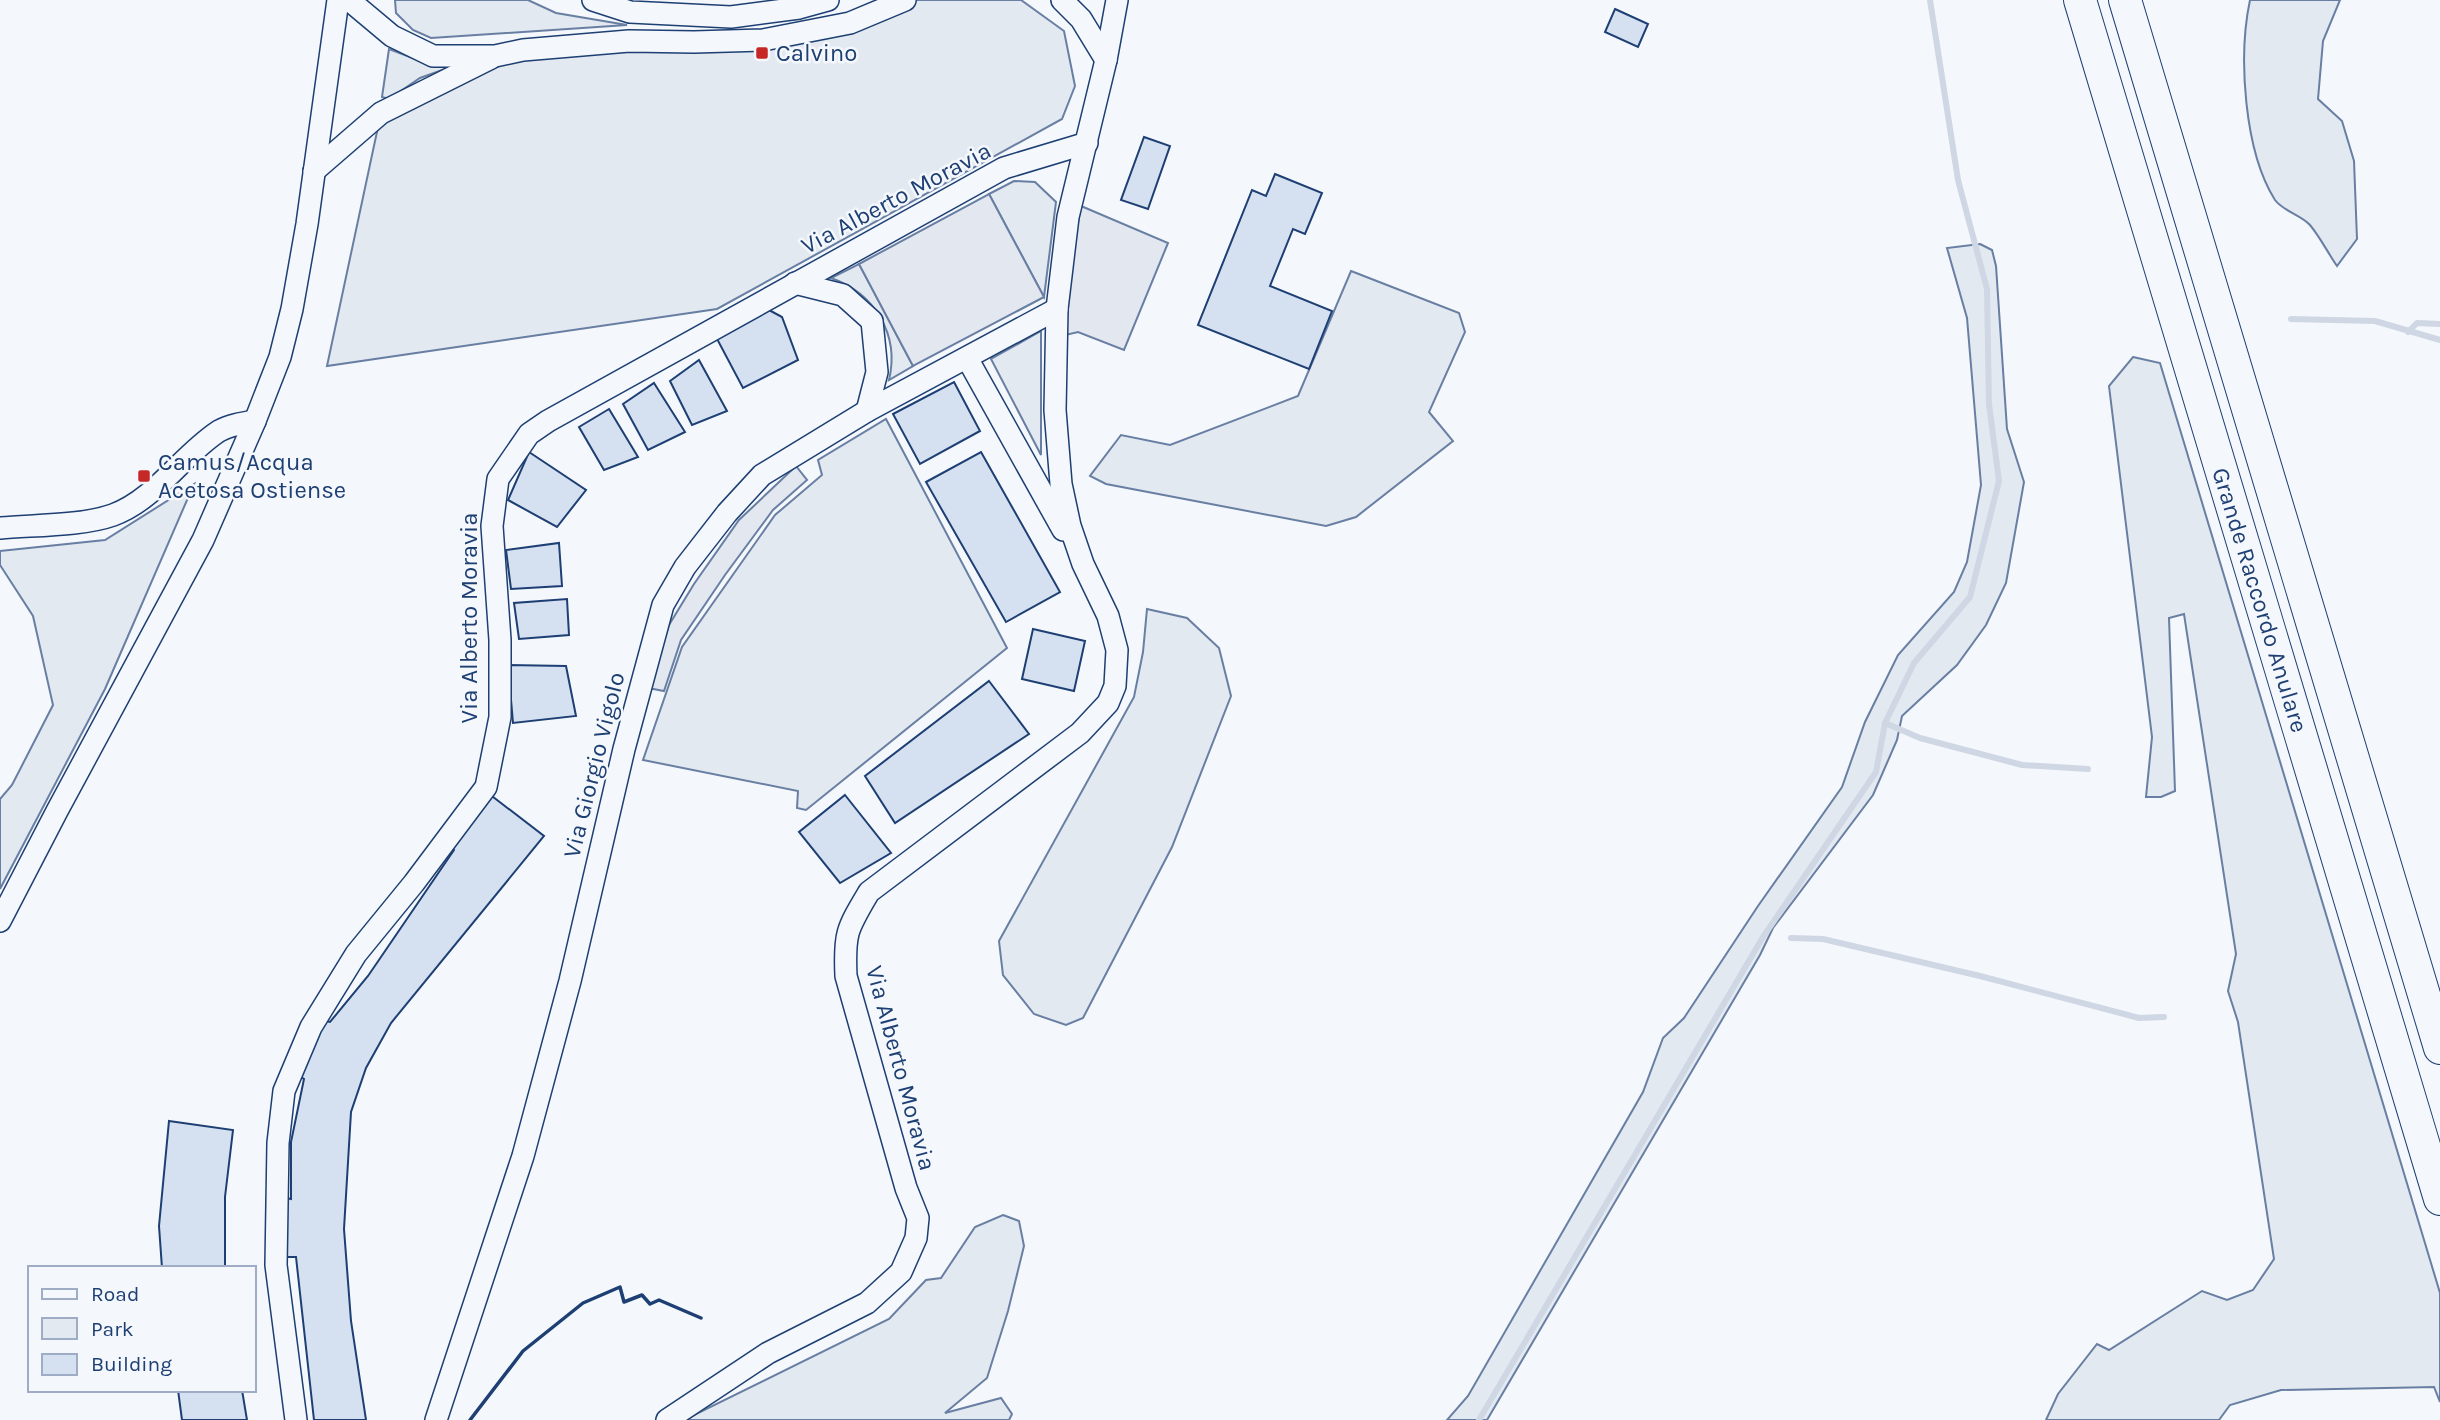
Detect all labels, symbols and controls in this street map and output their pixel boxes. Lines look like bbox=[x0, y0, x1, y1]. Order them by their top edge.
place label: Calvino bbox=[776, 39, 857, 67]
marker: Calvino bbox=[754, 45, 770, 61]
street label: Via Alberto Moravia bbox=[796, 136, 996, 260]
place label: Camus/Acqua Acetosa Ostiense bbox=[158, 448, 346, 504]
street label: Grande Raccordo Anulare bbox=[2206, 464, 2314, 736]
marker: Camus/Acqua Acetosa Ostiense bbox=[136, 468, 152, 484]
street label: Via Alberto Moravia bbox=[455, 513, 483, 723]
street label: Via Giorgio Vigolo bbox=[557, 669, 631, 861]
street label: Via Alberto Moravia bbox=[860, 963, 942, 1173]
legend bbox=[28, 1266, 256, 1392]
text: Road bbox=[91, 1282, 139, 1306]
text: Park bbox=[91, 1317, 134, 1341]
text: Building bbox=[91, 1352, 172, 1376]

